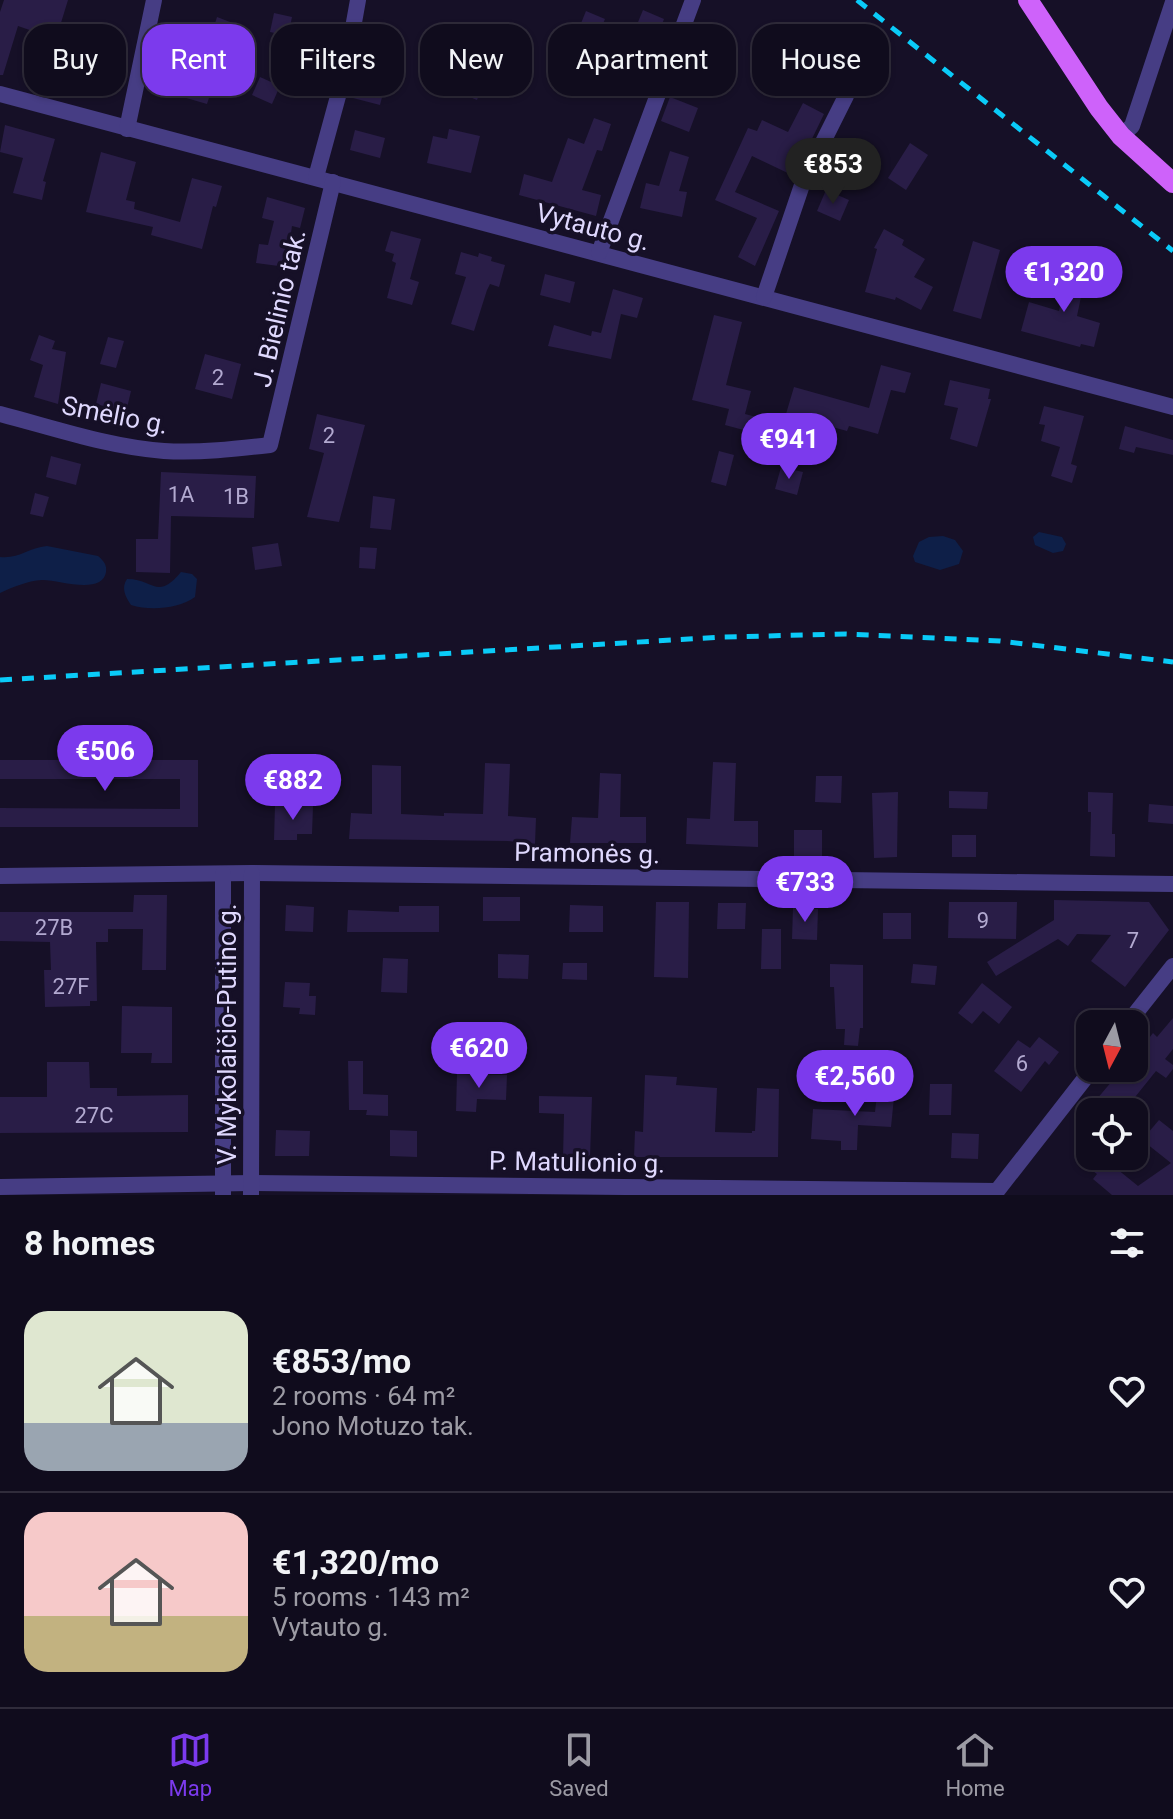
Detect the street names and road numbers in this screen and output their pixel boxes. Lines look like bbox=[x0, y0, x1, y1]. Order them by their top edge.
street label: Vytauto g. bbox=[533, 197, 653, 257]
street label: J. Bielinio tak. bbox=[246, 226, 312, 390]
street label: Smėlio g. bbox=[59, 390, 171, 440]
street label: Pramonės g. bbox=[514, 837, 660, 869]
street label: V. Mykolaičio-Putino g. bbox=[212, 903, 242, 1165]
street label: P. Matulionio g. bbox=[489, 1145, 665, 1179]

